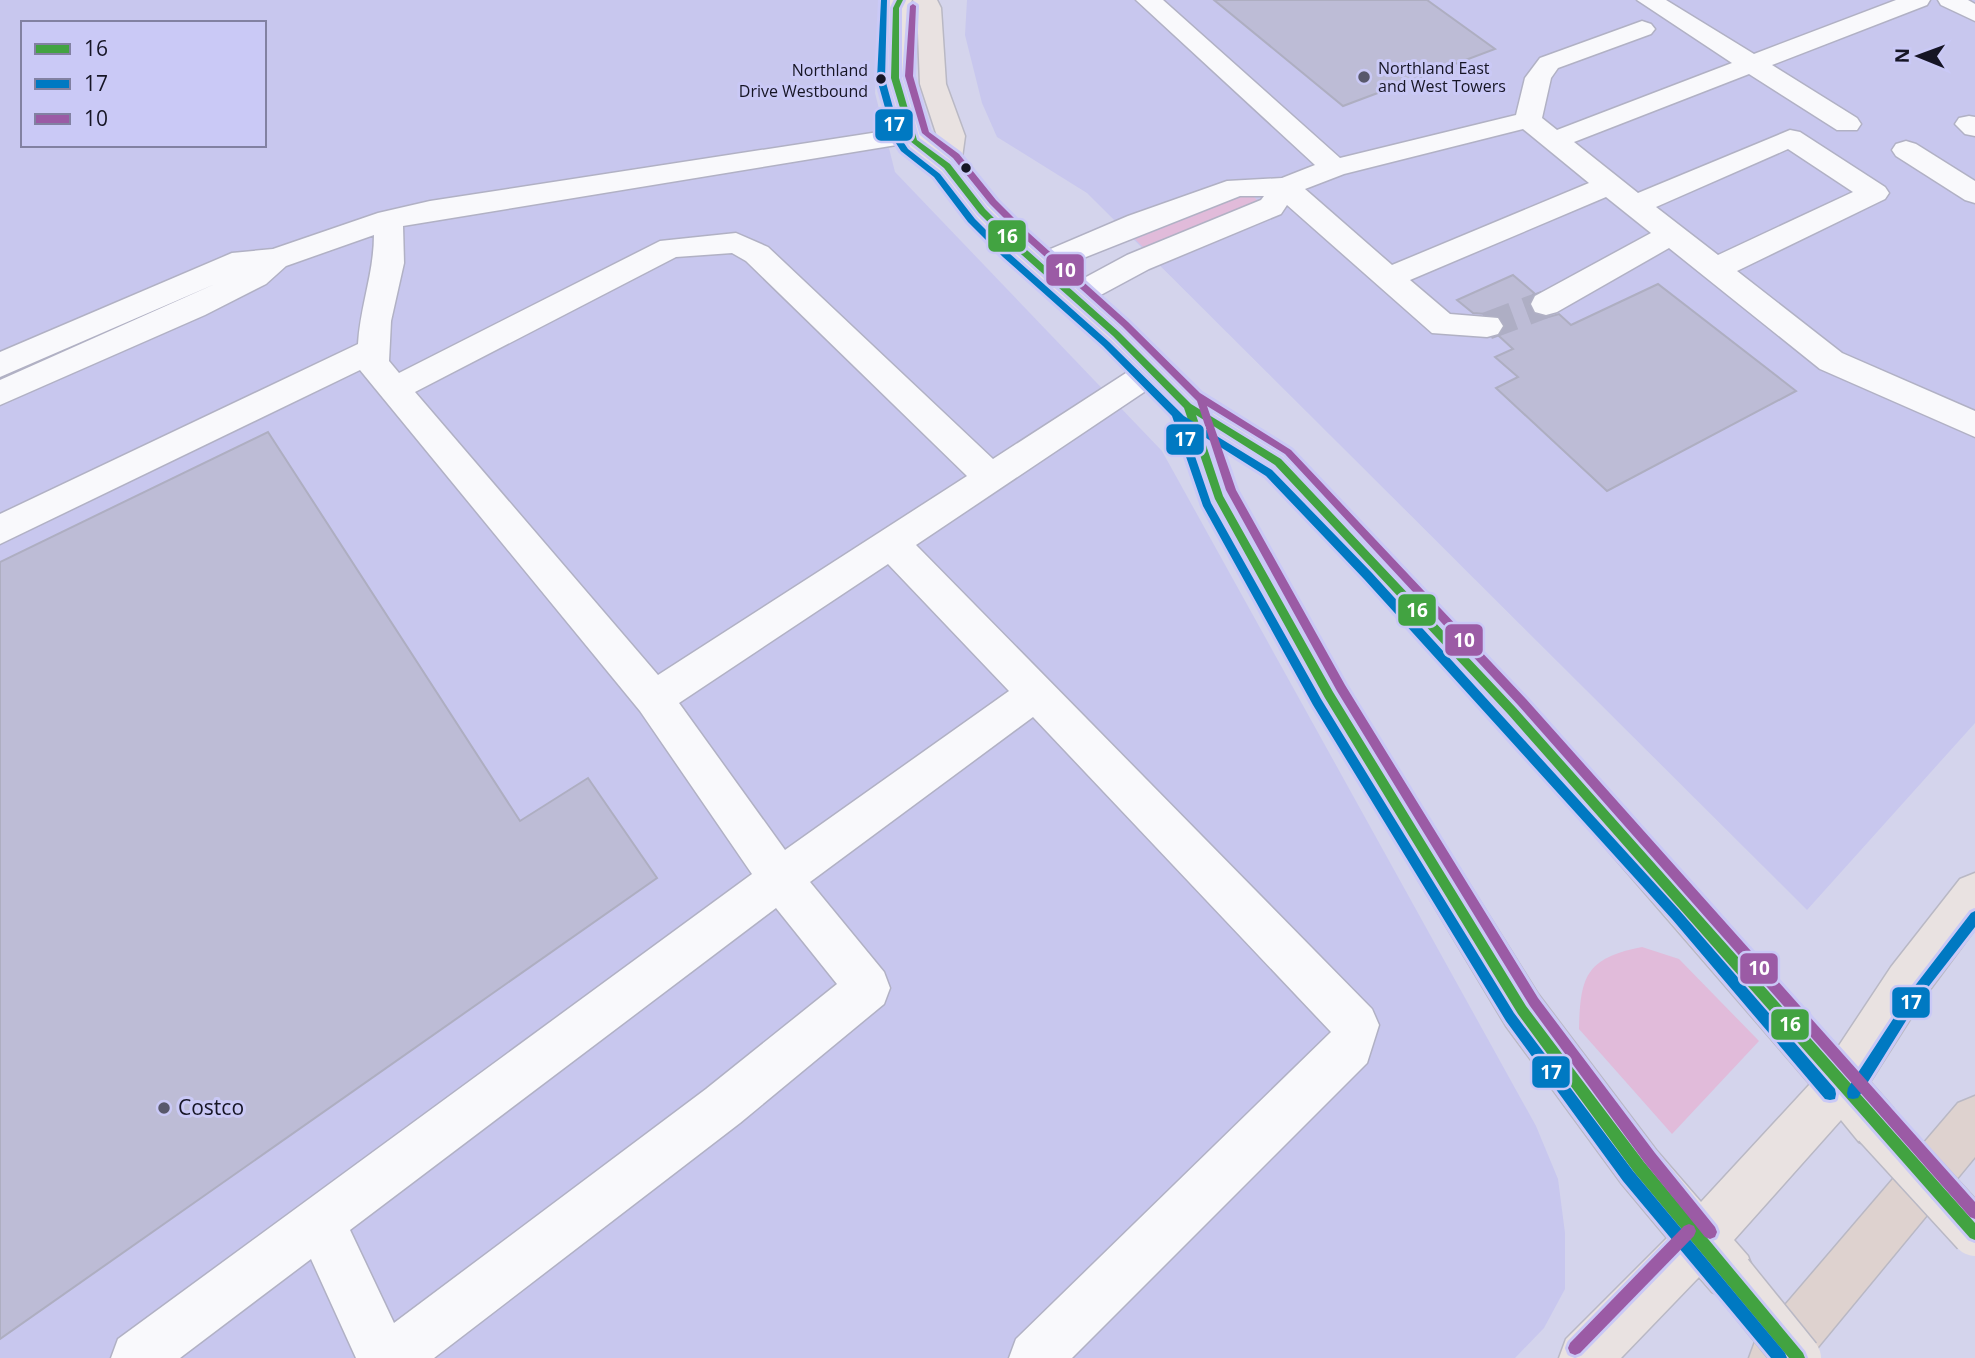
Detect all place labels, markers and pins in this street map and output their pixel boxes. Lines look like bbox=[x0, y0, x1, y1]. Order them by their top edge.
place label: Northland East and West Towers bbox=[1378, 57, 1506, 97]
place label: Northland Drive Westbound bbox=[739, 59, 868, 102]
marker: Northland East and West Towers bbox=[1356, 69, 1372, 85]
marker: Northland Drive Westbound bbox=[874, 72, 888, 86]
unlabelled marker bbox=[959, 161, 973, 175]
place label: Costco bbox=[178, 1093, 244, 1121]
marker: Costco bbox=[156, 1100, 172, 1116]

